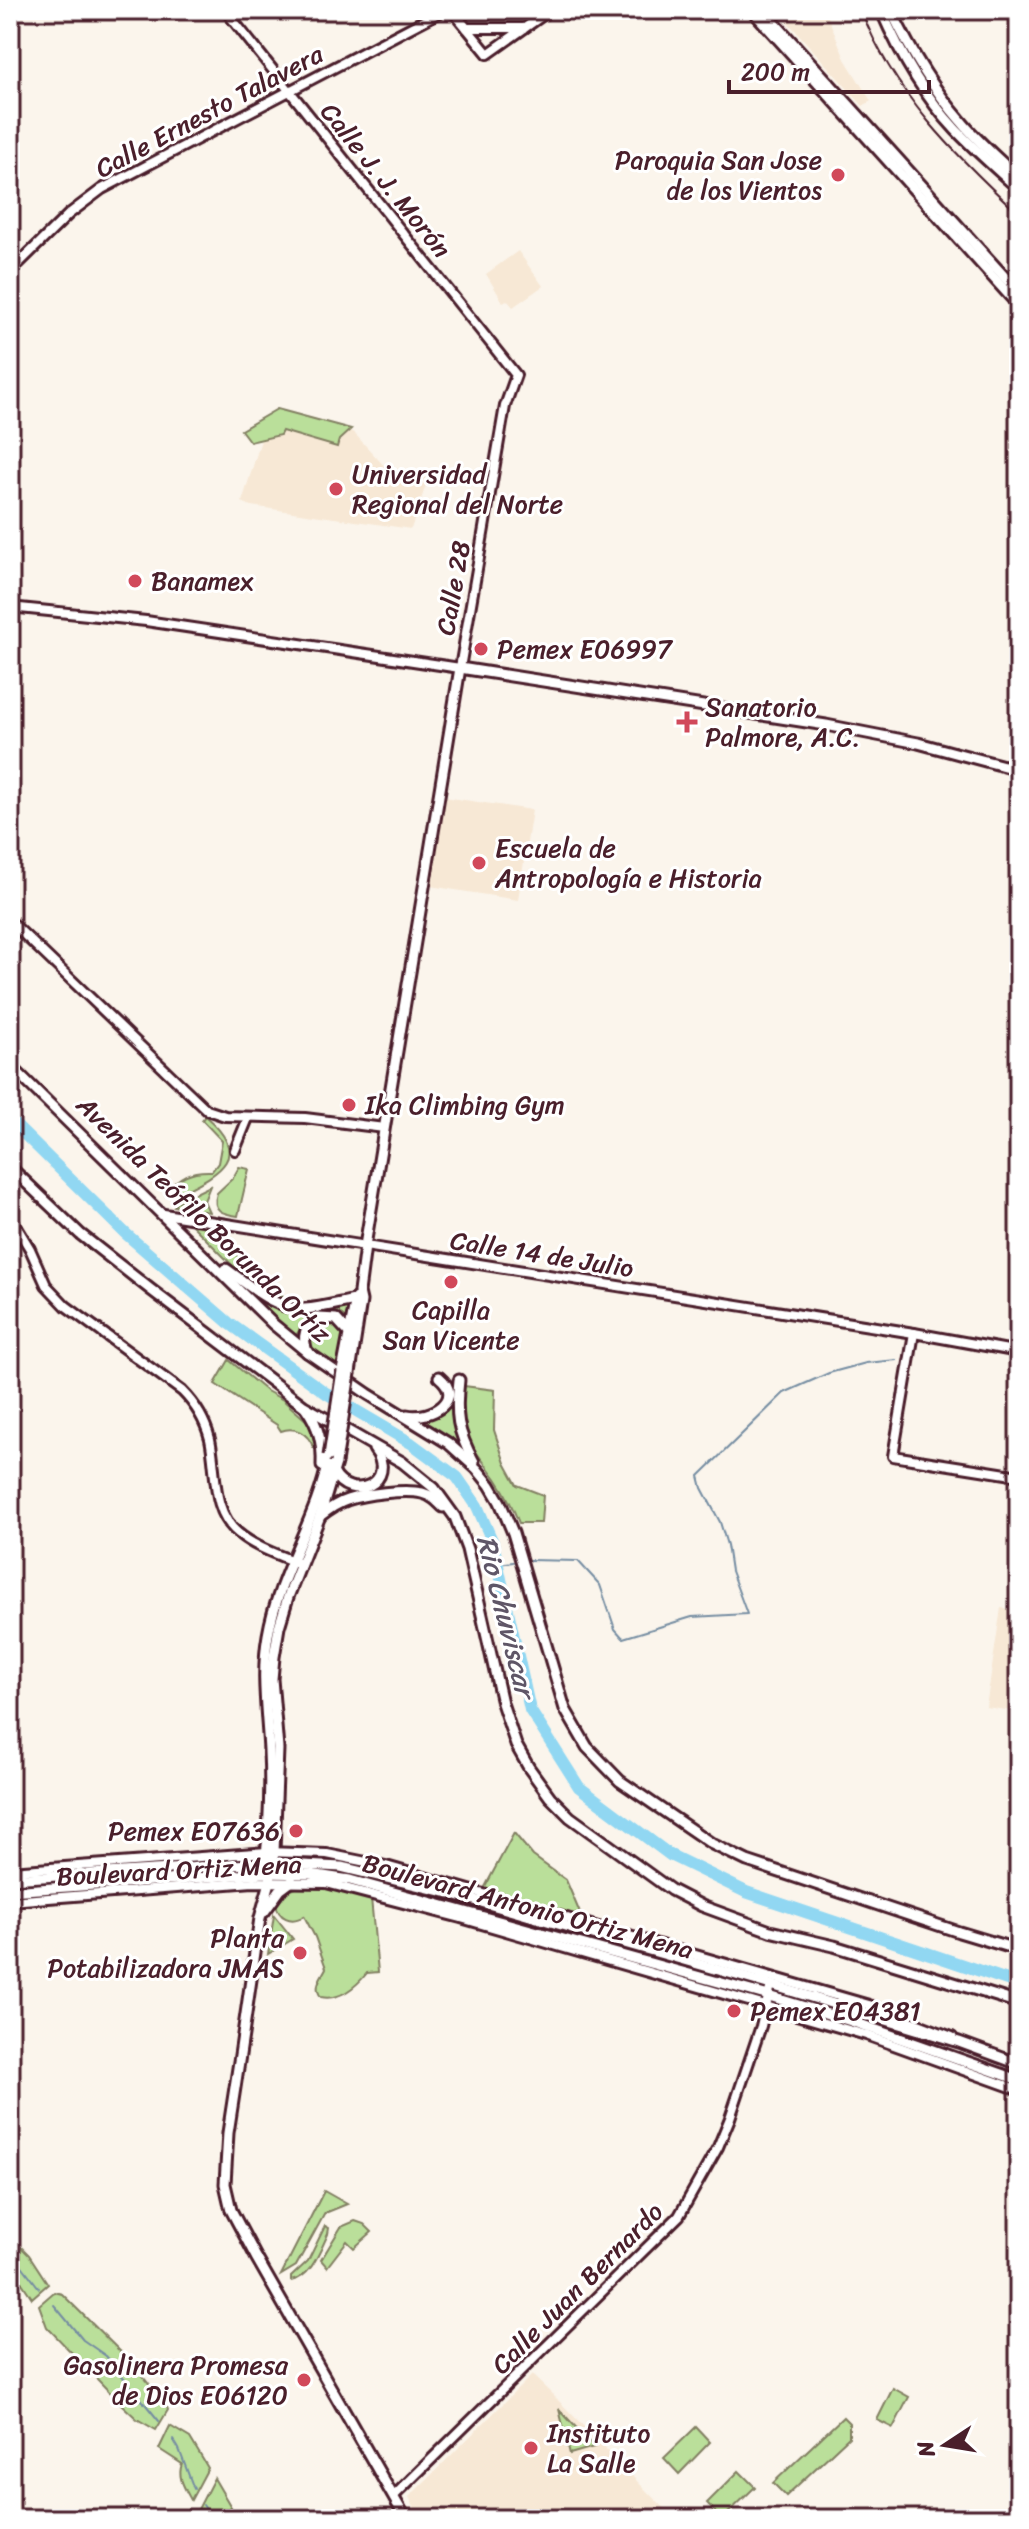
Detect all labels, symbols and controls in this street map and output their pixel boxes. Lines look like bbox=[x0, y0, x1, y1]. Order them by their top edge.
street label: Calle Ernesto Talavera bbox=[86, 31, 332, 191]
scale bar bbox=[729, 44, 929, 94]
text: 200 m bbox=[741, 51, 810, 93]
street label: Calle J. J. Morón bbox=[308, 92, 464, 268]
place label: Paroquia San Jose de los Vientos bbox=[615, 137, 822, 213]
marker: Paroquia San Jose de los Vientos bbox=[829, 166, 847, 184]
place label: Universidad Regional del Norte bbox=[352, 451, 563, 527]
marker: Universidad Regional del Norte bbox=[327, 480, 345, 498]
street label: Calle 28 bbox=[422, 537, 484, 639]
place label: Banamex bbox=[151, 558, 254, 604]
marker: Banamex bbox=[126, 572, 144, 590]
place label: Pemex E06997 bbox=[497, 626, 674, 672]
marker: Pemex E06997 bbox=[472, 640, 490, 658]
place label: Sanatorio Palmore, A.C. bbox=[705, 684, 860, 760]
marker: Sanatorio Palmore, A.C. bbox=[676, 711, 698, 733]
place label: Escuela de Antropología e Historia bbox=[494, 825, 762, 901]
marker: Escuela de Antropología e Historia bbox=[470, 854, 488, 872]
place label: Ika Climbing Gym bbox=[364, 1082, 565, 1128]
street label: Avenida Teófilo Borunda Ortíz bbox=[64, 1083, 343, 1355]
marker: Ika Climbing Gym bbox=[340, 1096, 358, 1114]
street label: Calle 14 de Julio bbox=[447, 1217, 637, 1291]
marker: Capilla San Vicente bbox=[442, 1273, 460, 1291]
place label: Capilla San Vicente bbox=[382, 1287, 520, 1363]
water label: Rio Chuviscar bbox=[462, 1530, 551, 1707]
place label: Pemex E07636 bbox=[108, 1808, 280, 1854]
marker: Pemex E07636 bbox=[287, 1822, 305, 1840]
street label: Boulevard Antonio Ortiz Mena bbox=[357, 1840, 699, 1972]
street label: Boulevard Ortiz Mena bbox=[55, 1841, 303, 1899]
place label: Planta Potabilizadora JMAS bbox=[47, 1915, 285, 1991]
marker: Planta Potabilizadora JMAS bbox=[291, 1944, 309, 1962]
place label: Pemex E04381 bbox=[750, 1988, 921, 2034]
marker: Pemex E04381 bbox=[725, 2002, 743, 2020]
street label: Calle Juan Bernardo bbox=[480, 2191, 674, 2385]
place label: Gasolinera Promesa de Dios E06120 bbox=[63, 2342, 289, 2418]
marker: Gasolinera Promesa de Dios E06120 bbox=[295, 2371, 313, 2389]
north arrow bbox=[905, 2405, 985, 2485]
place label: Instituto La Salle bbox=[546, 2410, 651, 2486]
text: N bbox=[905, 2437, 947, 2462]
marker: Instituto La Salle bbox=[522, 2439, 540, 2457]

